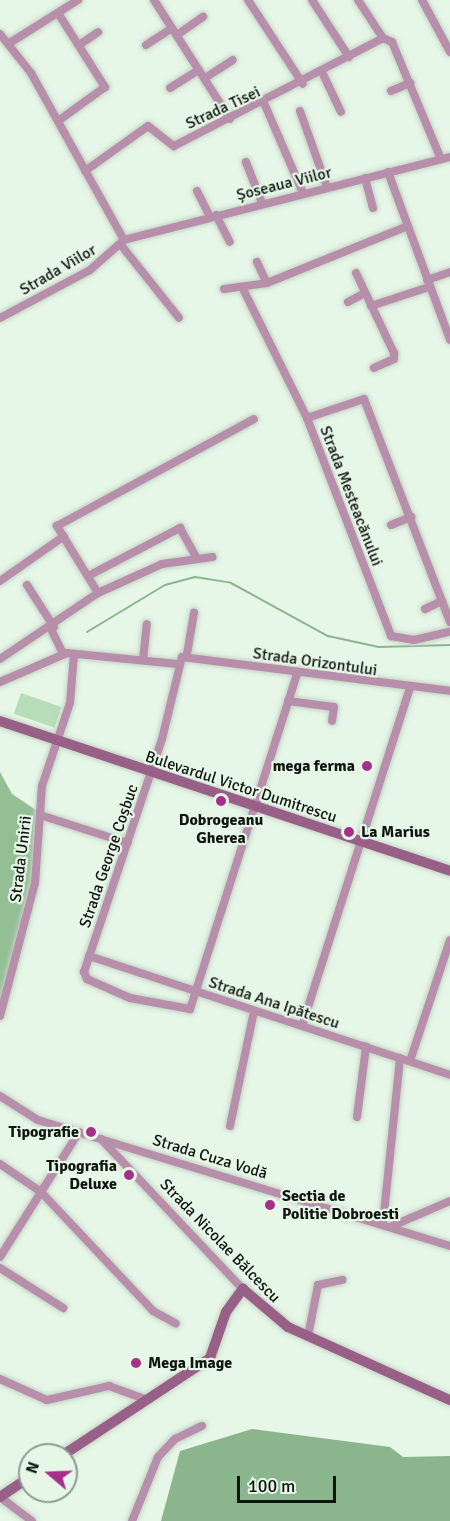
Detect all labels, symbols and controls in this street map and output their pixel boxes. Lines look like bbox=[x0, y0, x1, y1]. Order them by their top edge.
street label: Strada Tisei bbox=[183, 82, 263, 134]
street label: Șoseaua Viilor bbox=[234, 163, 334, 205]
street label: Strada Viilor bbox=[16, 240, 100, 300]
street label: Strada Mesteacănului bbox=[315, 423, 387, 569]
street label: Strada Orizontului bbox=[252, 644, 378, 680]
street label: Bulevardul Victor Dumitrescu bbox=[143, 747, 339, 827]
place label: mega ferma bbox=[273, 756, 355, 776]
marker: mega ferma bbox=[360, 759, 374, 773]
street label: Strada George Coșbuc bbox=[75, 782, 143, 930]
marker: Dobrogeanu Gherea bbox=[214, 794, 228, 808]
place label: Dobrogeanu Gherea bbox=[179, 810, 263, 848]
street label: Strada Unirii bbox=[6, 815, 36, 903]
place label: La Marius bbox=[361, 822, 430, 842]
marker: La Marius bbox=[342, 825, 356, 839]
street label: Strada Ana Ipătescu bbox=[206, 973, 342, 1033]
place label: Tipografie bbox=[8, 1122, 79, 1142]
marker: Tipografie bbox=[84, 1125, 98, 1139]
street label: Strada Cuza Vodă bbox=[150, 1130, 270, 1184]
place label: Tipografia Deluxe bbox=[46, 1156, 117, 1194]
marker: Tipografia Deluxe bbox=[122, 1168, 136, 1182]
street label: Strada Nicolae Bălcescu bbox=[156, 1175, 284, 1307]
place label: Sectia de Politie Dobroesti bbox=[282, 1186, 399, 1224]
marker: Sectia de Politie Dobroesti bbox=[263, 1198, 277, 1212]
place label: Mega Image bbox=[148, 1353, 232, 1373]
marker: Mega Image bbox=[129, 1356, 143, 1370]
north arrow bbox=[18, 1443, 78, 1503]
text: N bbox=[22, 1459, 44, 1476]
scale bar bbox=[240, 1464, 339, 1502]
text: 100 m bbox=[248, 1475, 295, 1497]

